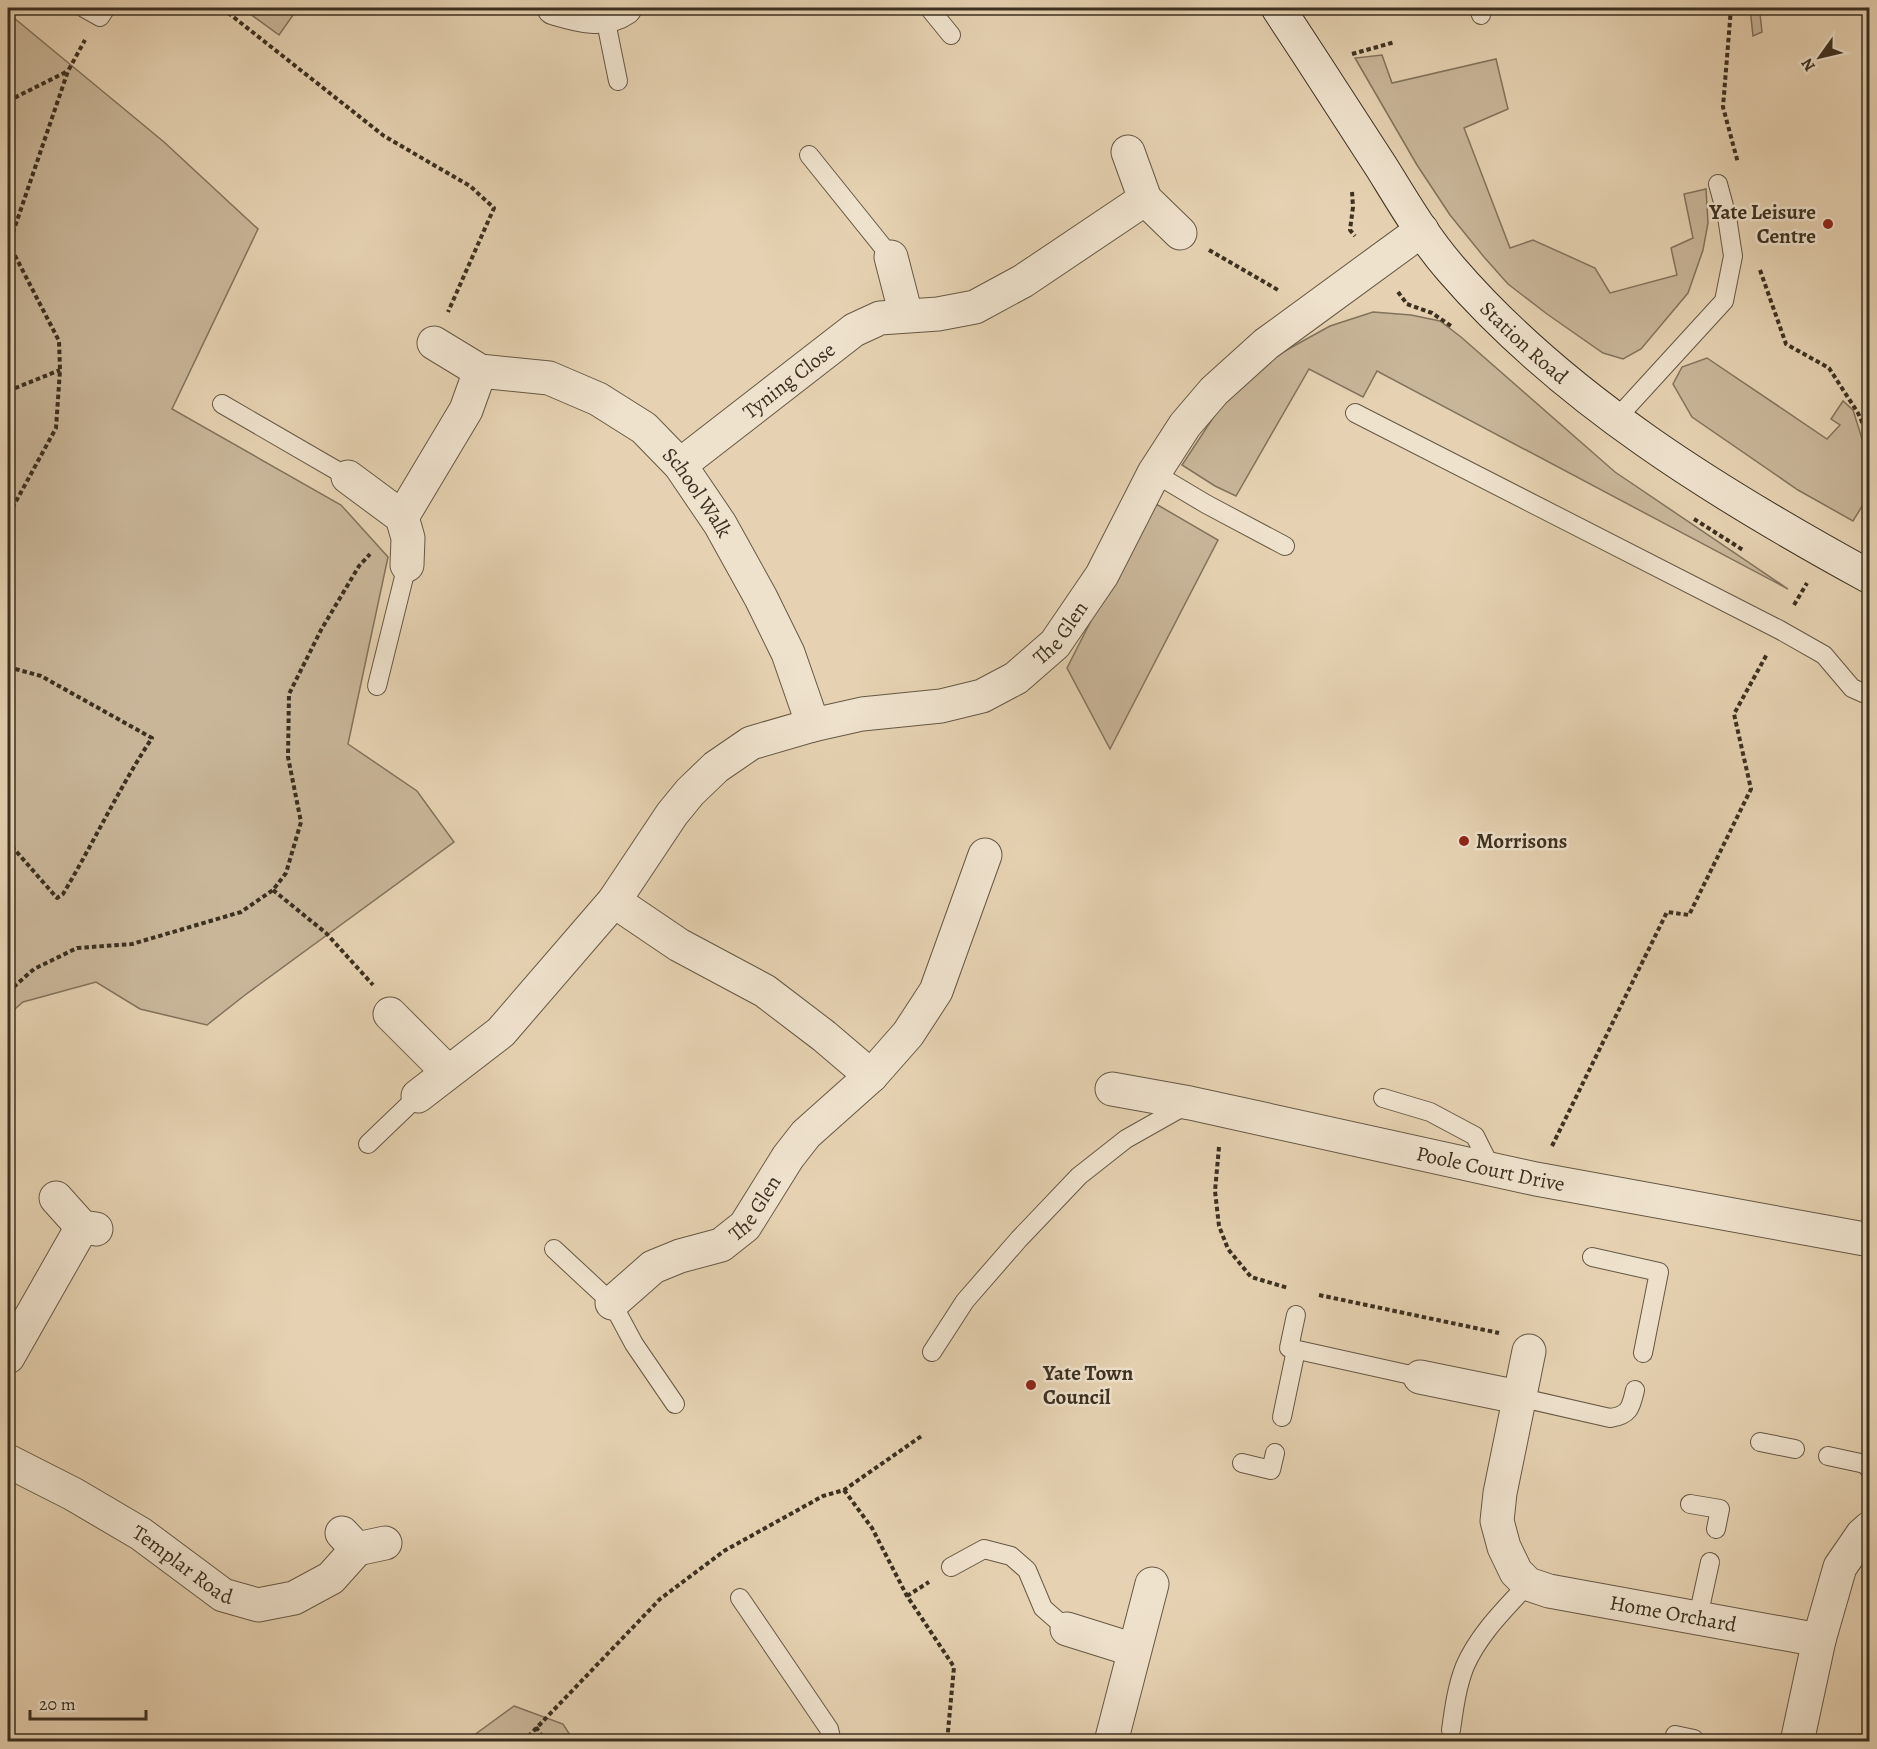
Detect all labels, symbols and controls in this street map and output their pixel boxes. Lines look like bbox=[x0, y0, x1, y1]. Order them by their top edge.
north arrow bbox=[1790, 27, 1850, 87]
text: N bbox=[1796, 54, 1821, 76]
place label: Yate Leisure Centre bbox=[1708, 198, 1816, 250]
marker: Yate Leisure Centre bbox=[1821, 217, 1835, 231]
street label: Station Road bbox=[1474, 295, 1575, 391]
street label: Tyning Close bbox=[737, 336, 841, 425]
street label: School Walk bbox=[656, 441, 739, 543]
street label: The Glen bbox=[1027, 595, 1094, 671]
place label: Morrisons bbox=[1476, 827, 1567, 855]
marker: Morrisons bbox=[1457, 834, 1471, 848]
street label: Poole Court Drive bbox=[1414, 1139, 1567, 1198]
street label: The Glen bbox=[723, 1170, 787, 1247]
place label: Yate Town Council bbox=[1042, 1359, 1134, 1411]
marker: Yate Town Council bbox=[1024, 1378, 1038, 1392]
street label: Templar Road bbox=[128, 1518, 237, 1611]
street label: Home Orchard bbox=[1607, 1588, 1739, 1639]
scale bar bbox=[30, 1683, 146, 1721]
text: 20 m bbox=[39, 1692, 76, 1716]

